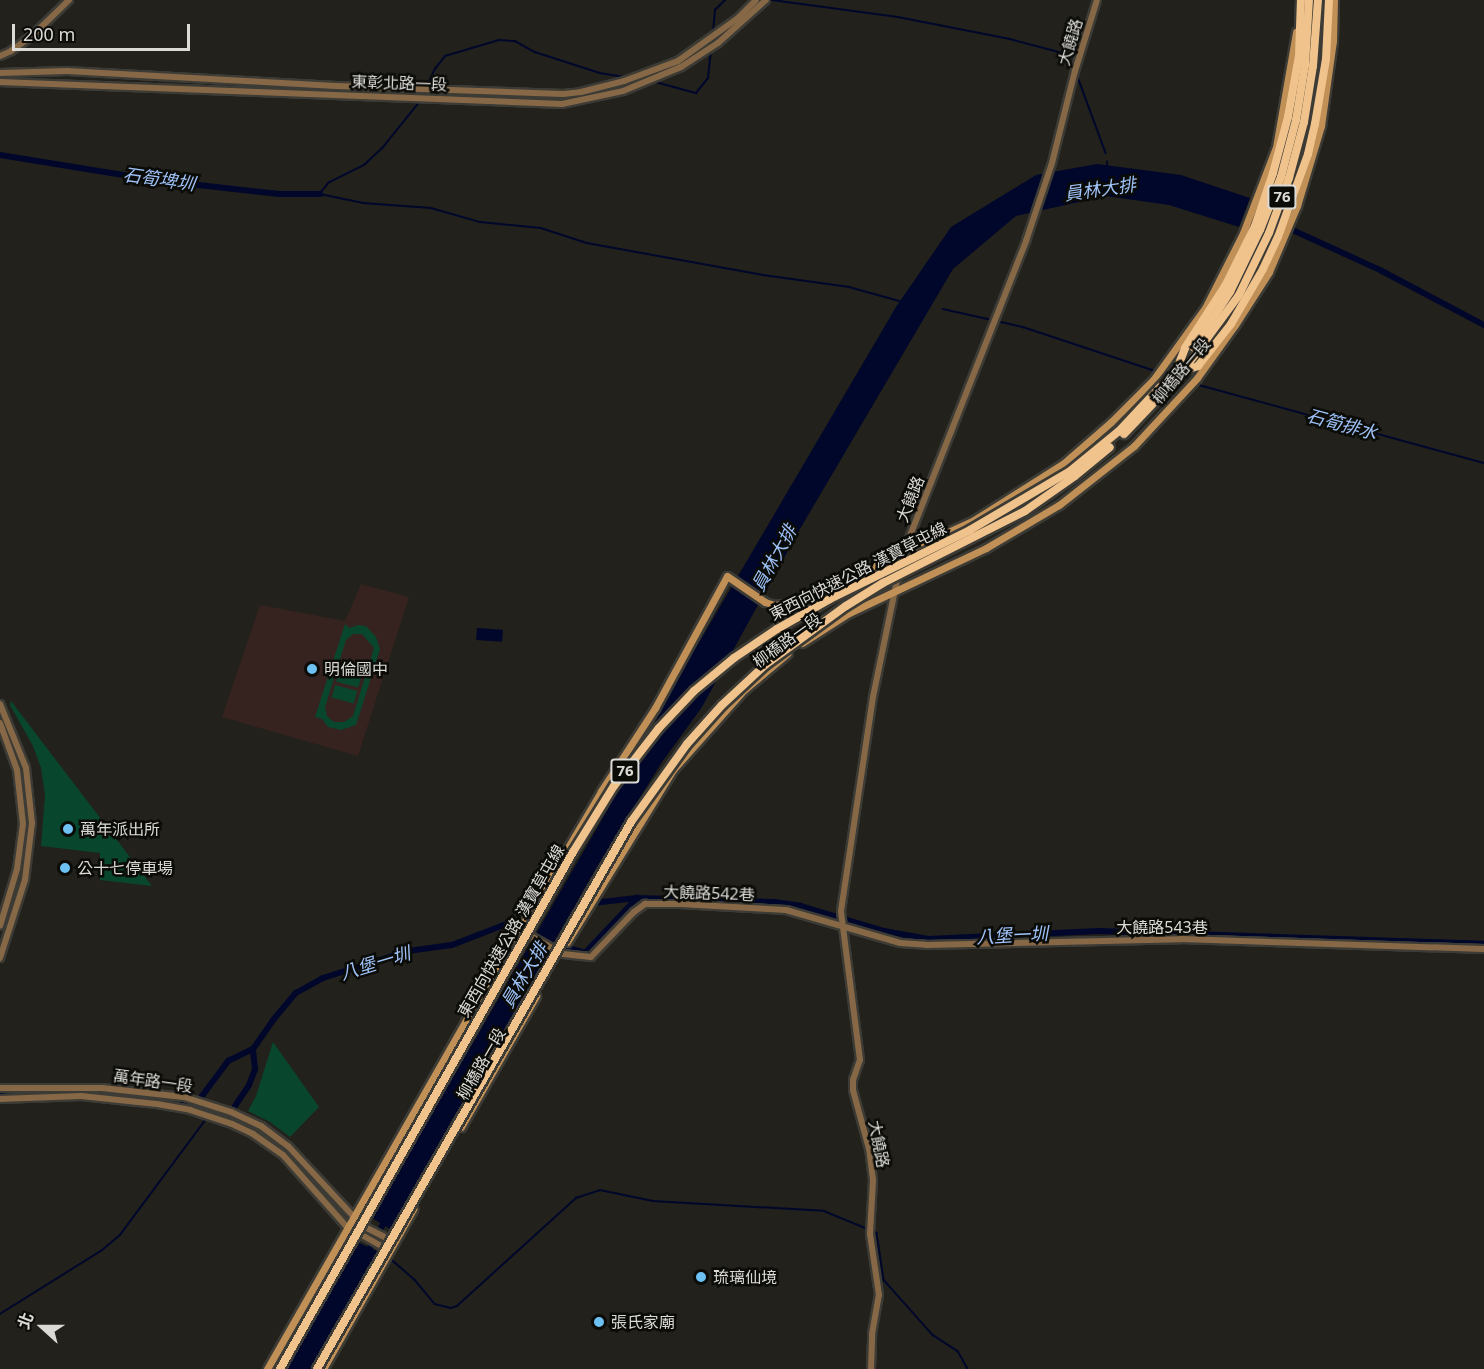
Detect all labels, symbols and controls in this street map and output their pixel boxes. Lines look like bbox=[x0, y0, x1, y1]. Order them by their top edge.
scale bar bbox=[15, 12, 194, 50]
street label: 大饒路 bbox=[1054, 16, 1086, 68]
text: 200 m bbox=[23, 22, 75, 46]
street label: 東彰北路一段 bbox=[351, 72, 447, 94]
water label: 石筍埤圳 bbox=[122, 163, 196, 195]
water label: 員林大排 bbox=[1063, 173, 1137, 205]
road number: 76 bbox=[1267, 185, 1297, 209]
street label: 柳橋路一段 bbox=[1148, 334, 1214, 408]
water label: 石筍排水 bbox=[1304, 404, 1380, 444]
street label: 大饒路 bbox=[892, 473, 928, 525]
street label: 東西向快速公路 漢寶草屯線 bbox=[766, 518, 950, 624]
water label: 員林大排 bbox=[747, 521, 801, 595]
street label: 柳橋路一段 bbox=[749, 609, 825, 671]
place label: 明倫國中 bbox=[324, 659, 388, 679]
marker: 明倫國中 bbox=[305, 662, 319, 676]
road number: 76 bbox=[610, 759, 640, 783]
place label: 萬年派出所 bbox=[80, 819, 160, 839]
marker: 萬年派出所 bbox=[61, 822, 75, 836]
street label: 東西向快速公路 漢寶草屯線 bbox=[454, 841, 568, 1021]
place label: 公十七停車場 bbox=[77, 858, 173, 878]
marker: 公十七停車場 bbox=[58, 861, 72, 875]
street label: 大饒路542巷 bbox=[663, 882, 755, 904]
street label: 大饒路543巷 bbox=[1116, 917, 1208, 937]
water label: 八堡一圳 bbox=[975, 922, 1049, 948]
water label: 員林大排 bbox=[496, 939, 552, 1011]
water label: 八堡一圳 bbox=[337, 942, 413, 984]
street label: 柳橋路一段 bbox=[453, 1025, 509, 1103]
street label: 萬年路一段 bbox=[112, 1066, 194, 1096]
street label: 大饒路 bbox=[865, 1119, 893, 1169]
place label: 琉璃仙境 bbox=[713, 1267, 777, 1287]
marker: 琉璃仙境 bbox=[694, 1270, 708, 1284]
north arrow bbox=[12, 1297, 72, 1357]
text: 北 bbox=[12, 1309, 38, 1332]
place label: 張氏家廟 bbox=[611, 1312, 675, 1332]
marker: 張氏家廟 bbox=[592, 1315, 606, 1329]

